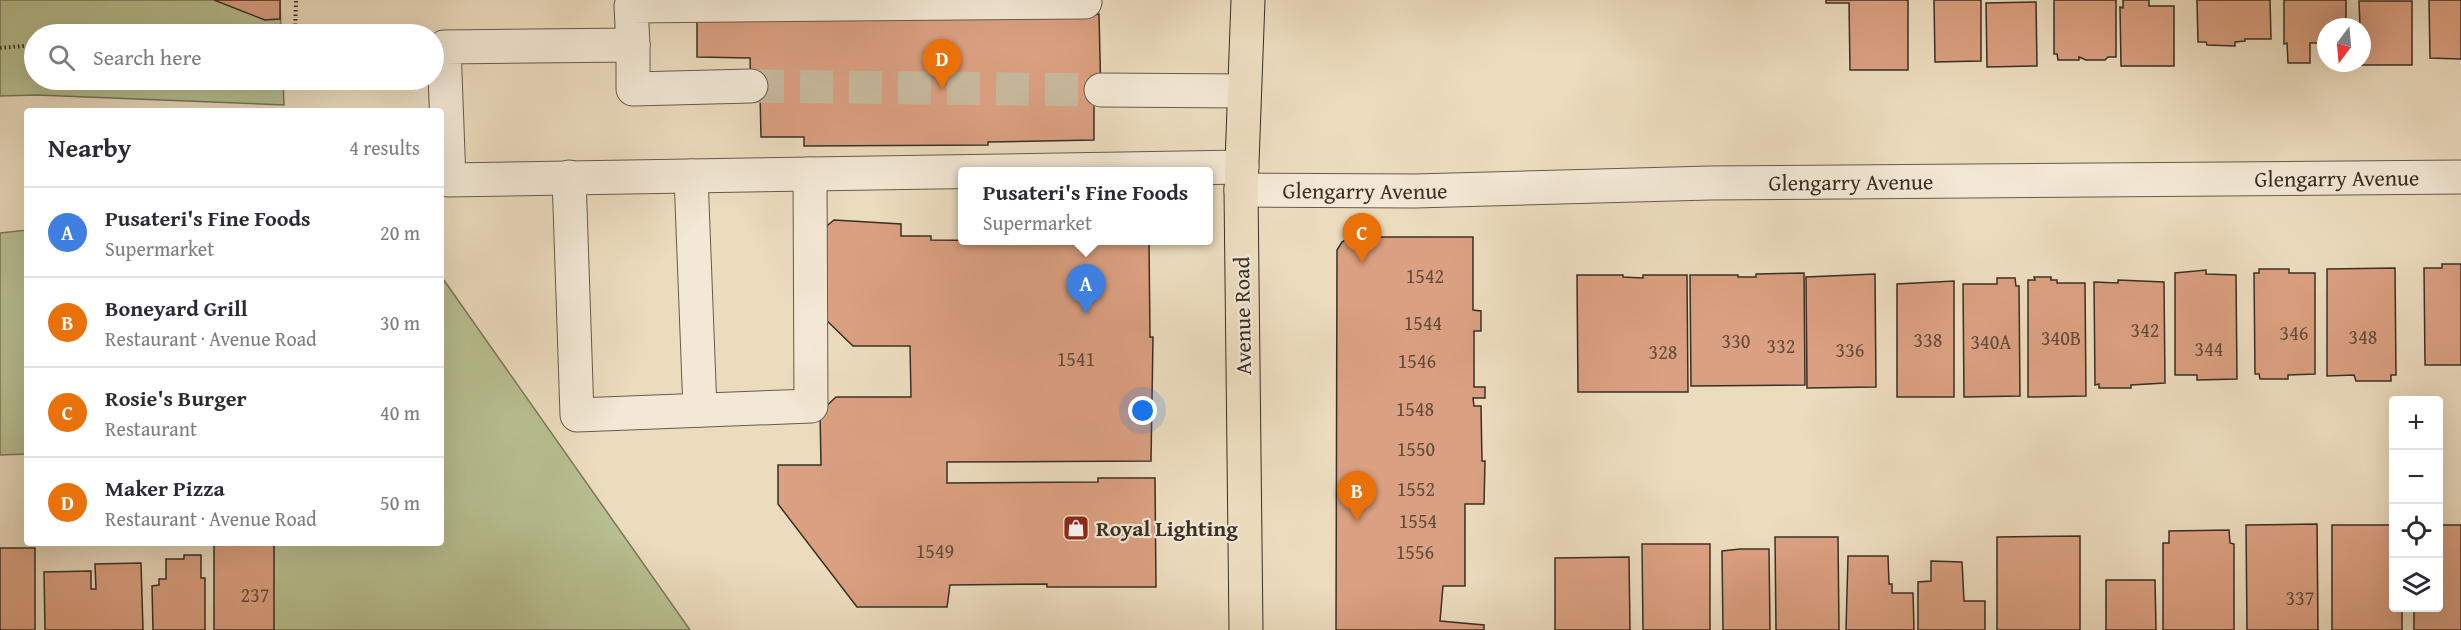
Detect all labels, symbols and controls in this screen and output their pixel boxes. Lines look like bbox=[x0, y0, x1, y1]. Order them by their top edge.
north arrow bbox=[2317, 18, 2371, 72]
search box bbox=[24, 24, 444, 90]
pin: D bbox=[922, 40, 962, 89]
icon: search bbox=[45, 41, 78, 74]
text: Search here bbox=[93, 41, 202, 73]
text: Nearby bbox=[48, 128, 131, 167]
text: 4 results bbox=[349, 133, 420, 162]
street label: Glengarry Avenue bbox=[2254, 161, 2419, 195]
street label: Glengarry Avenue bbox=[1768, 165, 1933, 199]
popup bbox=[958, 167, 1213, 245]
street label: Glengarry Avenue bbox=[1282, 174, 1448, 207]
text: Pusateri's Fine Foods bbox=[983, 176, 1188, 208]
text: Pusateri's Fine Foods bbox=[105, 202, 311, 234]
text: Supermarket bbox=[983, 208, 1092, 237]
pin: C bbox=[1342, 214, 1382, 263]
text: A bbox=[61, 218, 74, 247]
text: 20 m bbox=[380, 218, 420, 247]
text: Supermarket bbox=[105, 234, 214, 263]
street label: Avenue Road bbox=[1225, 256, 1259, 376]
house number: 1542 bbox=[1406, 261, 1444, 290]
pin: A bbox=[1066, 264, 1106, 314]
text: Boneyard Grill bbox=[105, 292, 248, 324]
text: B bbox=[61, 308, 74, 337]
text: 30 m bbox=[380, 308, 420, 337]
house number: 1544 bbox=[1404, 308, 1442, 337]
house number: 342 bbox=[2131, 315, 2159, 344]
house number: 346 bbox=[2280, 318, 2308, 347]
house number: 348 bbox=[2349, 322, 2377, 351]
house number: 340B bbox=[2041, 323, 2081, 352]
text: Restaurant · Avenue Road bbox=[105, 324, 317, 353]
house number: 338 bbox=[1914, 325, 1942, 354]
house number: 330 bbox=[1722, 326, 1750, 355]
house number: 340A bbox=[1970, 327, 2012, 356]
house number: 332 bbox=[1767, 331, 1795, 360]
house number: 344 bbox=[2195, 334, 2223, 363]
house number: 336 bbox=[1836, 335, 1864, 364]
house number: 328 bbox=[1649, 337, 1677, 366]
house number: 1541 bbox=[1057, 344, 1095, 373]
house number: 1546 bbox=[1398, 346, 1436, 375]
text: Rosie's Burger bbox=[105, 382, 247, 414]
house number: 1548 bbox=[1396, 394, 1434, 423]
your location bbox=[1128, 396, 1157, 425]
map controls bbox=[2389, 396, 2443, 612]
button: + bbox=[2389, 396, 2443, 450]
text: C bbox=[62, 398, 73, 427]
text: 40 m bbox=[380, 398, 420, 427]
text: Restaurant bbox=[105, 414, 197, 443]
house number: 1550 bbox=[1397, 434, 1435, 463]
button: − bbox=[2389, 450, 2443, 504]
text: Maker Pizza bbox=[105, 472, 225, 504]
pin: B bbox=[1338, 472, 1376, 521]
house number: 1552 bbox=[1397, 474, 1435, 503]
text: D bbox=[61, 488, 74, 517]
text: 50 m bbox=[380, 488, 420, 517]
text: Restaurant · Avenue Road bbox=[105, 504, 317, 533]
button: locate bbox=[2389, 504, 2443, 558]
house number: 1554 bbox=[1399, 506, 1437, 535]
place label: Royal Lighting bbox=[1096, 512, 1238, 544]
shop icon: Royal Lighting bbox=[1061, 513, 1091, 543]
house number: 1549 bbox=[916, 536, 954, 565]
house number: 1556 bbox=[1396, 537, 1434, 566]
button: layers bbox=[2389, 558, 2443, 612]
house number: 237 bbox=[241, 580, 269, 609]
house number: 337 bbox=[2286, 583, 2314, 612]

